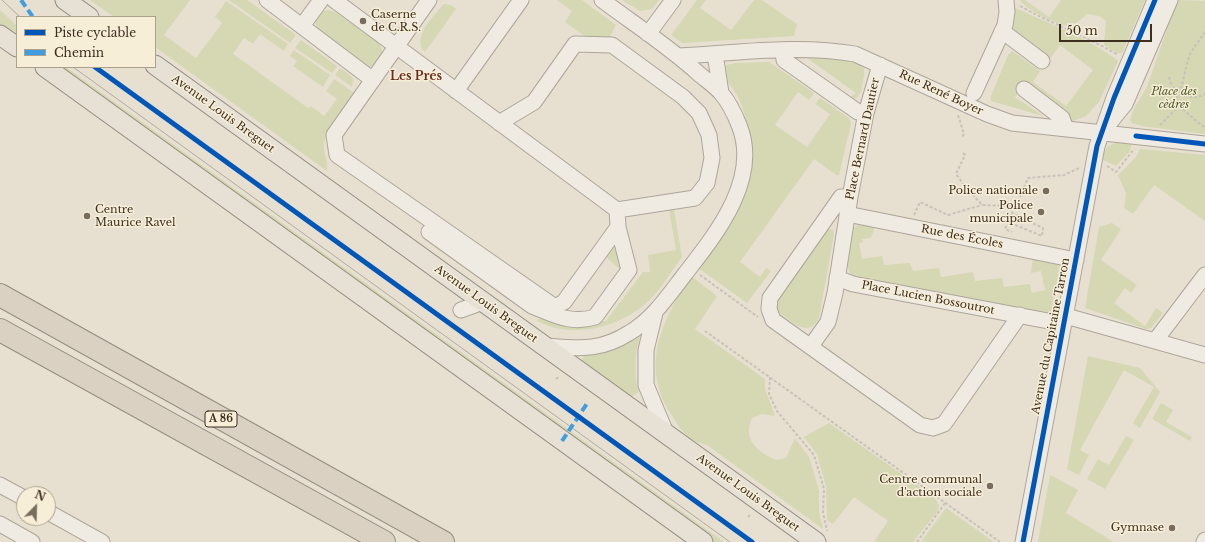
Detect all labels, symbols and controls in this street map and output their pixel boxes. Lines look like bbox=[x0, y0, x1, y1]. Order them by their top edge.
place label: Caserne de C.R.S. bbox=[371, 8, 421, 34]
legend bbox=[16, 16, 156, 68]
marker: Caserne de C.R.S. bbox=[358, 16, 368, 26]
scale bar bbox=[1061, 16, 1154, 42]
text: 50 m bbox=[1066, 23, 1098, 38]
text: Piste cyclable bbox=[54, 25, 136, 40]
text: Chemin bbox=[54, 45, 104, 60]
street label: Rue René Boyer bbox=[897, 68, 985, 118]
district label: Les Prés bbox=[390, 70, 442, 84]
street label: Avenue Louis Breguet bbox=[169, 72, 277, 156]
street label: Place Bernard Dautier bbox=[844, 77, 882, 201]
park label: Place des cèdres bbox=[1151, 85, 1197, 111]
place label: Police nationale bbox=[949, 184, 1038, 198]
marker: Police nationale bbox=[1041, 186, 1051, 196]
place label: Police municipale bbox=[969, 199, 1033, 225]
place label: Centre Maurice Ravel bbox=[95, 203, 176, 229]
marker: Police municipale bbox=[1036, 207, 1046, 217]
marker: Centre Maurice Ravel bbox=[82, 211, 92, 221]
street label: Rue des Écoles bbox=[920, 223, 1004, 251]
street label: Avenue du Capitaine Tarron bbox=[1029, 257, 1073, 415]
street label: Avenue Louis Breguet bbox=[432, 262, 540, 346]
street label: Place Lucien Bossoutrot bbox=[860, 279, 996, 317]
road number: A 86 bbox=[205, 411, 237, 427]
street label: Avenue Louis Breguet bbox=[694, 451, 802, 535]
place label: Centre communal d'action sociale bbox=[879, 473, 982, 499]
marker: Centre communal d'action sociale bbox=[985, 481, 995, 491]
north arrow bbox=[16, 486, 56, 526]
text: N bbox=[33, 487, 48, 504]
place label: Gymnase bbox=[1111, 521, 1164, 535]
marker: Gymnase bbox=[1167, 523, 1177, 533]

